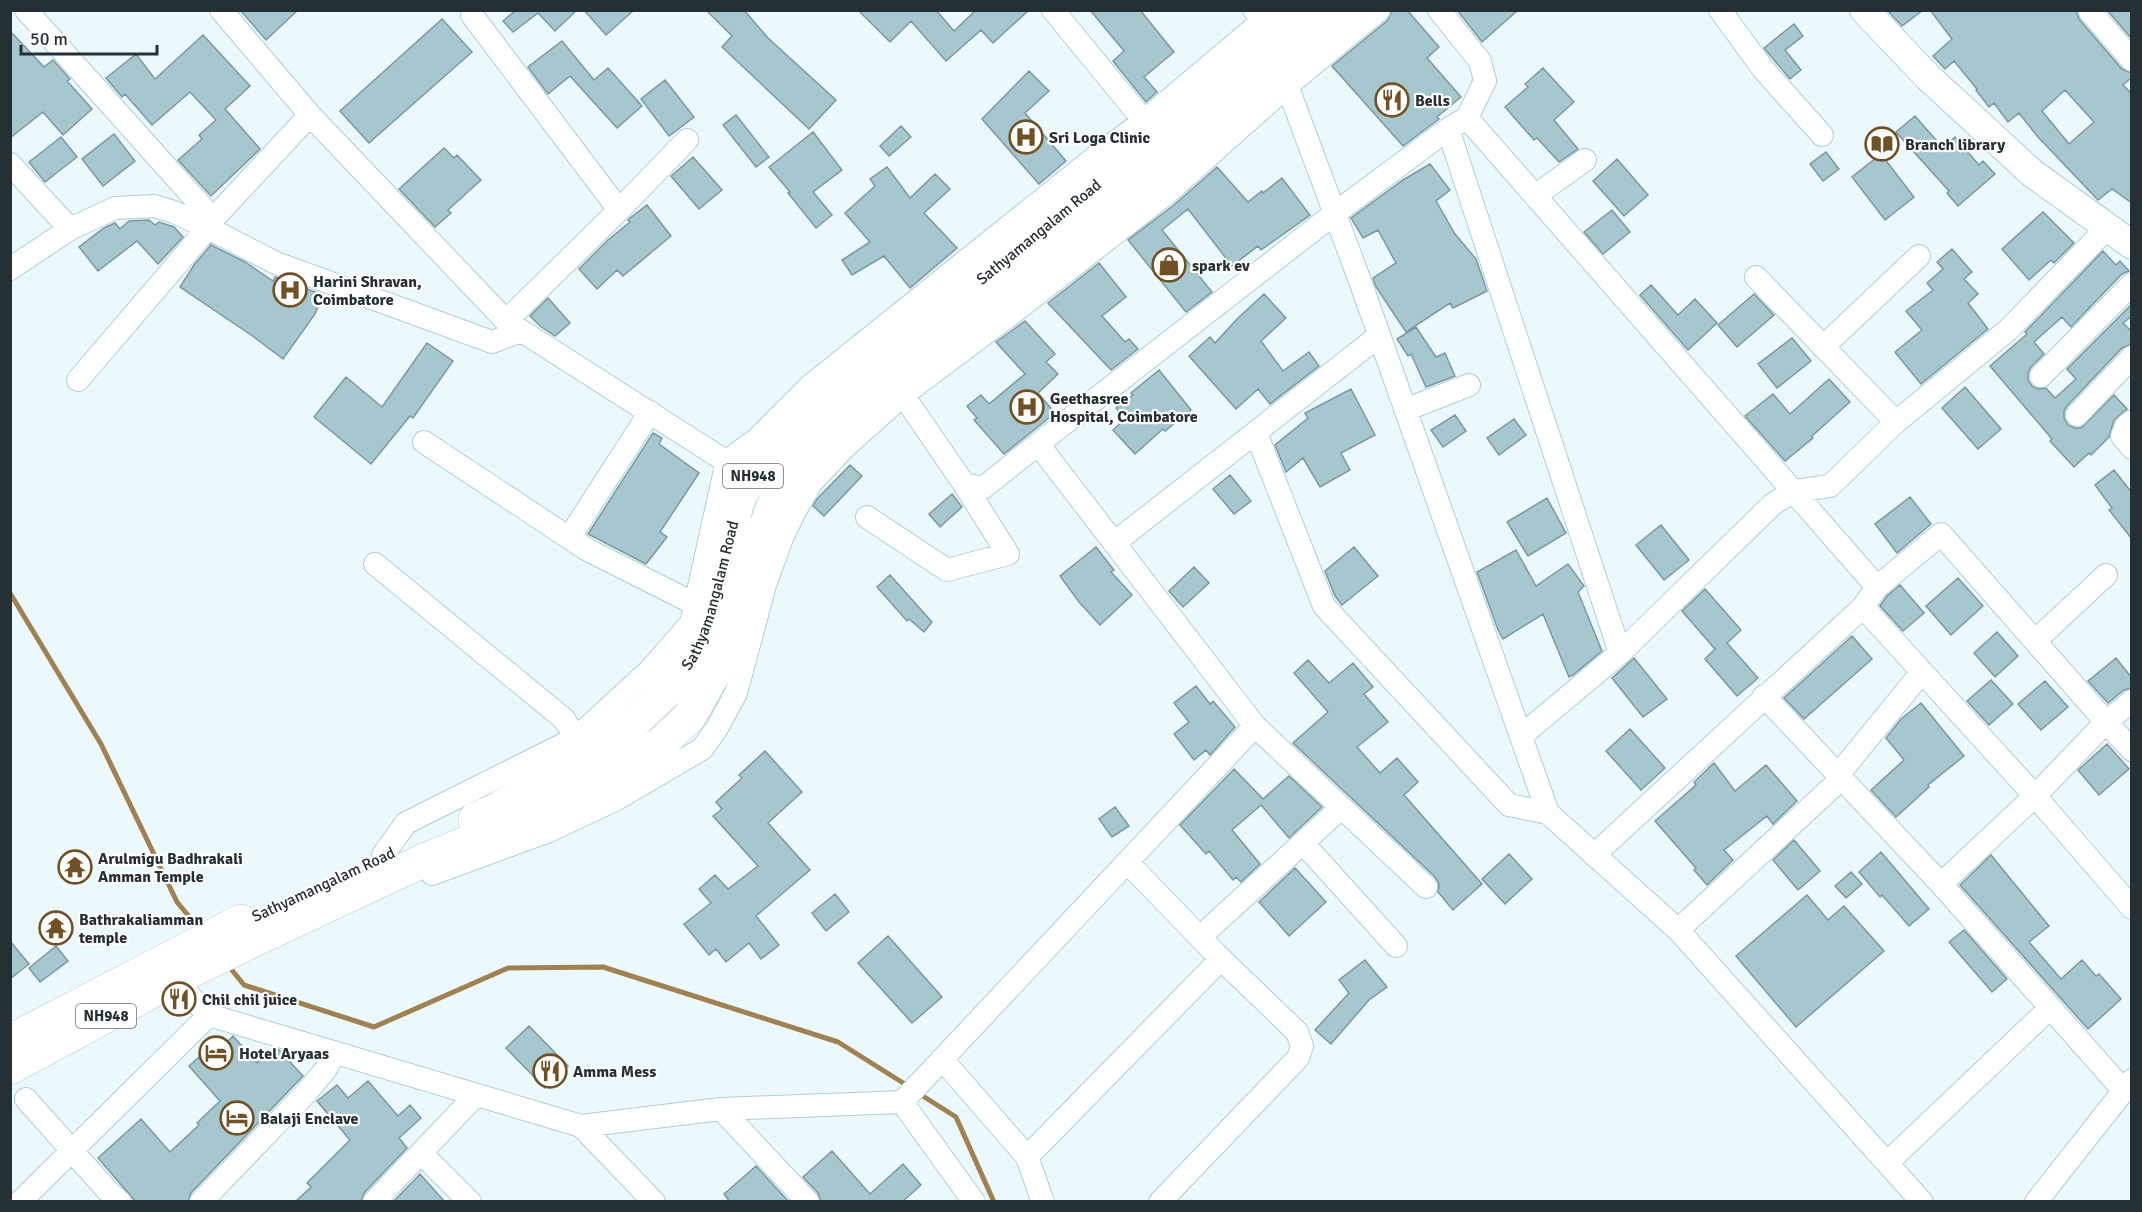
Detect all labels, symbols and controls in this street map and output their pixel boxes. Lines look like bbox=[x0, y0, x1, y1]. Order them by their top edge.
scale bar bbox=[21, 18, 158, 56]
text: 50 m bbox=[30, 28, 68, 50]
restaurant icon: Bells bbox=[1374, 82, 1410, 118]
place label: Bells bbox=[1415, 91, 1450, 111]
hospital icon: Sri Loga Clinic bbox=[1008, 119, 1044, 155]
library icon: Branch library bbox=[1864, 126, 1900, 162]
place label: Sri Loga Clinic bbox=[1049, 128, 1151, 148]
place label: Branch library bbox=[1905, 135, 2005, 155]
street label: Sathyamangalam Road bbox=[972, 175, 1106, 289]
shop icon: spark ev bbox=[1151, 247, 1187, 283]
place label: spark ev bbox=[1192, 256, 1250, 276]
hospital icon: Harini Shravan, Coimbatore bbox=[272, 272, 308, 308]
place label: Harini Shravan, Coimbatore bbox=[313, 272, 422, 310]
hospital icon: Geethasree Hospital, Coimbatore bbox=[1009, 389, 1045, 425]
place label: Geethasree Hospital, Coimbatore bbox=[1050, 389, 1198, 427]
road number: NH948 bbox=[723, 464, 783, 488]
street label: Sathyamangalam Road bbox=[677, 518, 744, 674]
street label: Sathyamangalam Road bbox=[249, 843, 398, 927]
temple icon: Arulmigu Badhrakali Amman Temple bbox=[57, 849, 93, 885]
place label: Arulmigu Badhrakali Amman Temple bbox=[98, 849, 243, 887]
temple icon: Bathrakaliamman temple bbox=[38, 910, 74, 946]
place label: Bathrakaliamman temple bbox=[78, 910, 203, 948]
restaurant icon: Chil chil juice bbox=[161, 981, 197, 1017]
place label: Chil chil juice bbox=[202, 990, 297, 1010]
road number: NH948 bbox=[76, 1004, 136, 1028]
hotel icon: Hotel Aryaas bbox=[198, 1035, 234, 1071]
place label: Hotel Aryaas bbox=[239, 1044, 329, 1064]
restaurant icon: Amma Mess bbox=[532, 1053, 568, 1089]
place label: Amma Mess bbox=[573, 1062, 656, 1082]
hotel icon: Balaji Enclave bbox=[219, 1100, 255, 1136]
place label: Balaji Enclave bbox=[260, 1109, 359, 1129]

